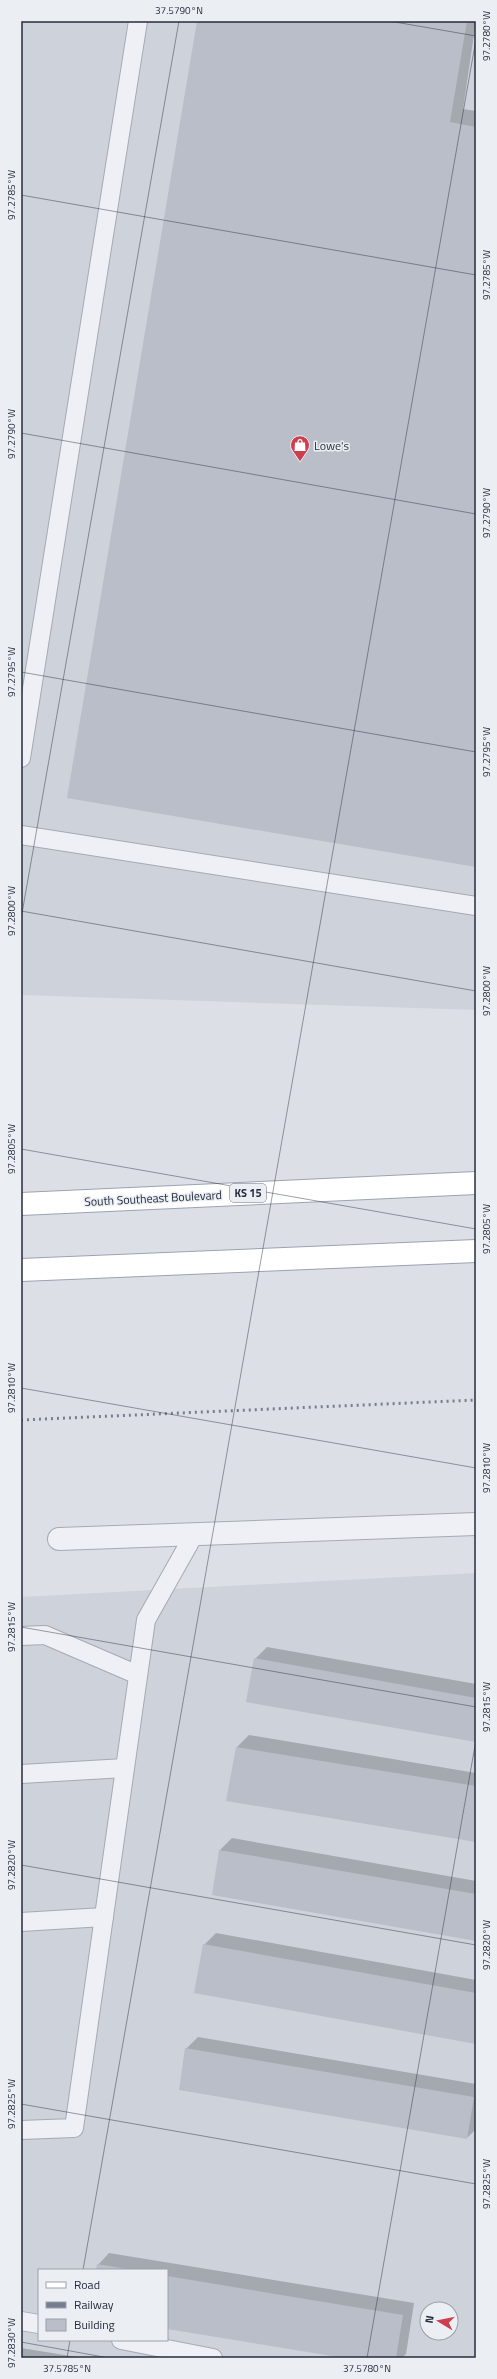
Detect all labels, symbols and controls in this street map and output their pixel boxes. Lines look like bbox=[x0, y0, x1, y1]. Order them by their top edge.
text: 37.5790°N bbox=[155, 3, 203, 18]
text: 97.2780°W bbox=[479, 11, 494, 61]
text: 97.2785°W bbox=[4, 170, 19, 220]
text: 97.2785°W bbox=[479, 250, 494, 300]
text: 97.2790°W bbox=[4, 409, 19, 459]
shop icon: Lowe's bbox=[289, 434, 311, 462]
place label: Lowe's bbox=[314, 436, 349, 455]
text: 97.2790°W bbox=[479, 488, 494, 538]
text: 97.2795°W bbox=[4, 647, 19, 697]
text: 97.2795°W bbox=[479, 727, 494, 777]
text: 97.2800°W bbox=[4, 886, 19, 936]
text: 97.2800°W bbox=[479, 966, 494, 1016]
text: 97.2805°W bbox=[4, 1124, 19, 1174]
road number: KS 15 bbox=[230, 1184, 266, 1202]
street label: South Southeast Boulevard bbox=[84, 1185, 222, 1211]
text: 97.2805°W bbox=[479, 1204, 494, 1254]
text: 97.2810°W bbox=[4, 1363, 19, 1413]
text: 97.2810°W bbox=[479, 1443, 494, 1493]
text: 97.2815°W bbox=[4, 1602, 19, 1652]
text: 97.2815°W bbox=[479, 1682, 494, 1732]
text: 97.2820°W bbox=[4, 1840, 19, 1890]
text: 97.2820°W bbox=[479, 1920, 494, 1970]
text: 97.2825°W bbox=[4, 2079, 19, 2129]
text: 97.2825°W bbox=[479, 2159, 494, 2209]
legend bbox=[38, 2269, 168, 2341]
text: Road bbox=[74, 2275, 100, 2294]
text: Railway bbox=[74, 2295, 114, 2314]
north arrow bbox=[419, 2301, 459, 2341]
text: N bbox=[421, 2314, 438, 2324]
text: Building bbox=[74, 2315, 115, 2334]
text: 97.2830°W bbox=[4, 2318, 19, 2368]
text: 37.5785°N bbox=[43, 2361, 91, 2376]
text: 37.5780°N bbox=[343, 2361, 391, 2376]

